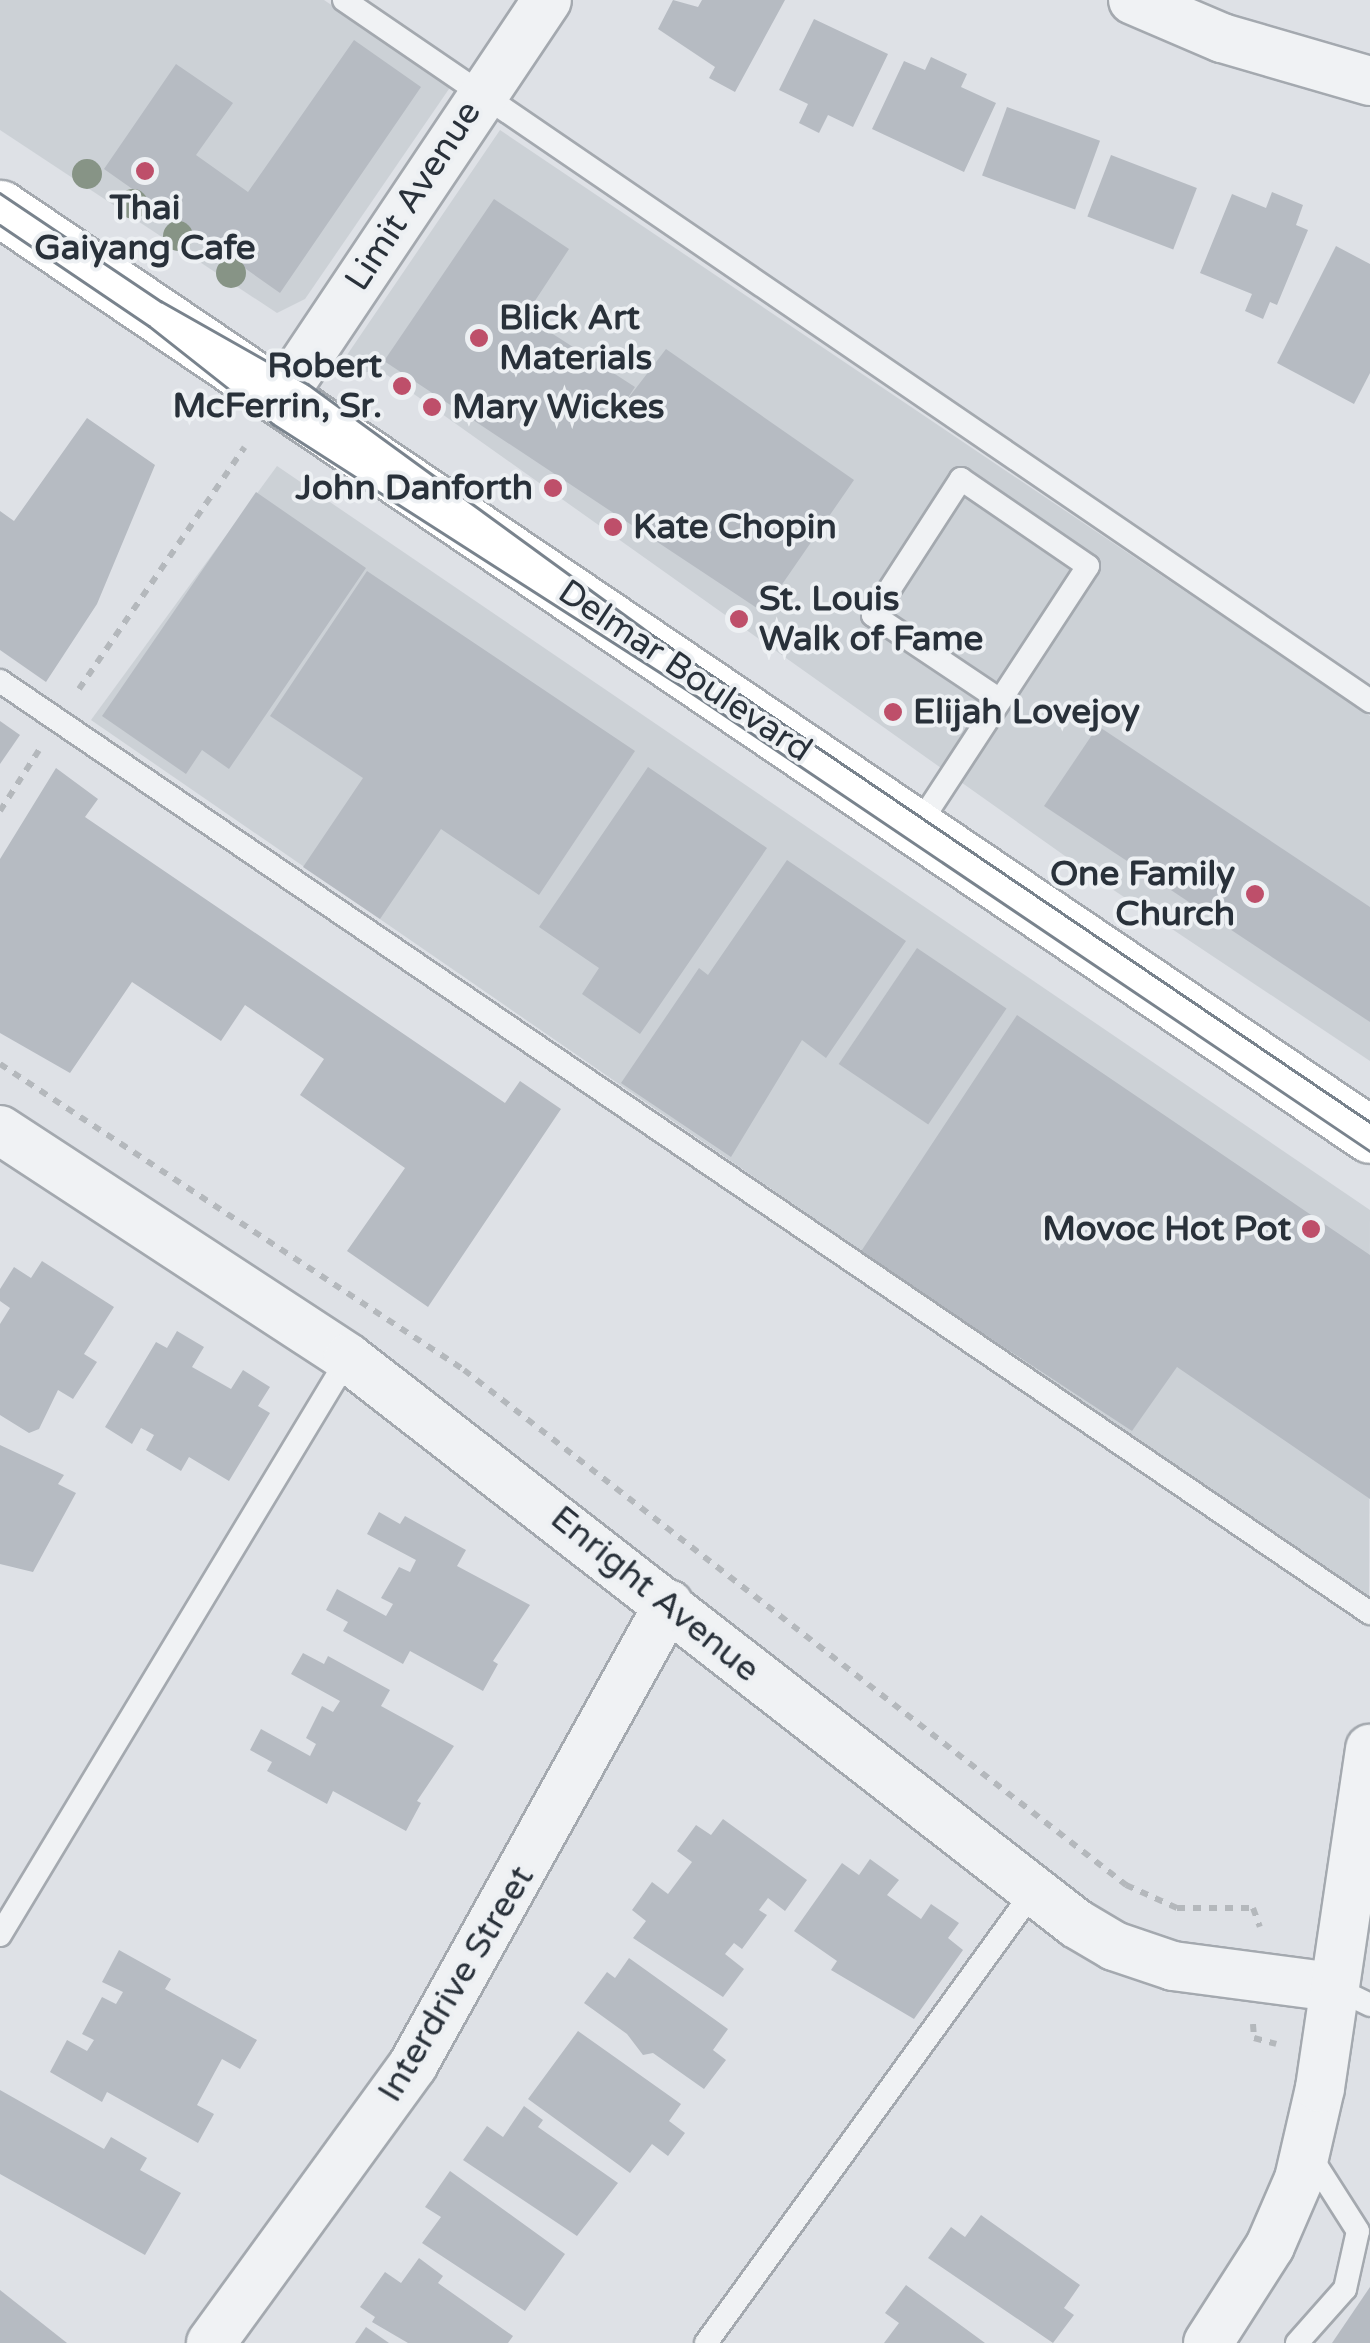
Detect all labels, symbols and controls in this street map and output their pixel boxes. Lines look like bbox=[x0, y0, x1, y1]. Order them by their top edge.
street label: Limit Avenue bbox=[336, 93, 490, 299]
marker: Thai Gaiyang Cafe bbox=[134, 160, 156, 182]
place label: Thai Gaiyang Cafe bbox=[34, 187, 256, 269]
place label: Blick Art Materials bbox=[499, 297, 652, 379]
marker: Blick Art Materials bbox=[468, 327, 490, 349]
place label: Robert McFerrin, Sr. bbox=[173, 345, 382, 427]
marker: Robert McFerrin, Sr. bbox=[391, 375, 413, 397]
place label: Mary Wickes bbox=[452, 386, 665, 428]
marker: Mary Wickes bbox=[421, 396, 443, 418]
place label: John Danforth bbox=[295, 467, 533, 509]
marker: John Danforth bbox=[542, 477, 564, 499]
place label: Kate Chopin bbox=[633, 506, 837, 548]
marker: Kate Chopin bbox=[602, 516, 624, 538]
street label: Delmar Boulevard bbox=[550, 571, 820, 771]
place label: St. Louis Walk of Fame bbox=[759, 578, 983, 660]
marker: St. Louis Walk of Fame bbox=[728, 608, 750, 630]
place label: Elijah Lovejoy bbox=[913, 691, 1140, 733]
marker: Elijah Lovejoy bbox=[882, 701, 904, 723]
place label: One Family Church bbox=[1050, 853, 1235, 935]
marker: One Family Church bbox=[1244, 883, 1266, 905]
place label: Movoc Hot Pot bbox=[1042, 1208, 1291, 1250]
marker: Movoc Hot Pot bbox=[1300, 1218, 1322, 1240]
street label: Enright Avenue bbox=[542, 1497, 768, 1691]
street label: Interdrive Street bbox=[369, 1858, 543, 2110]

